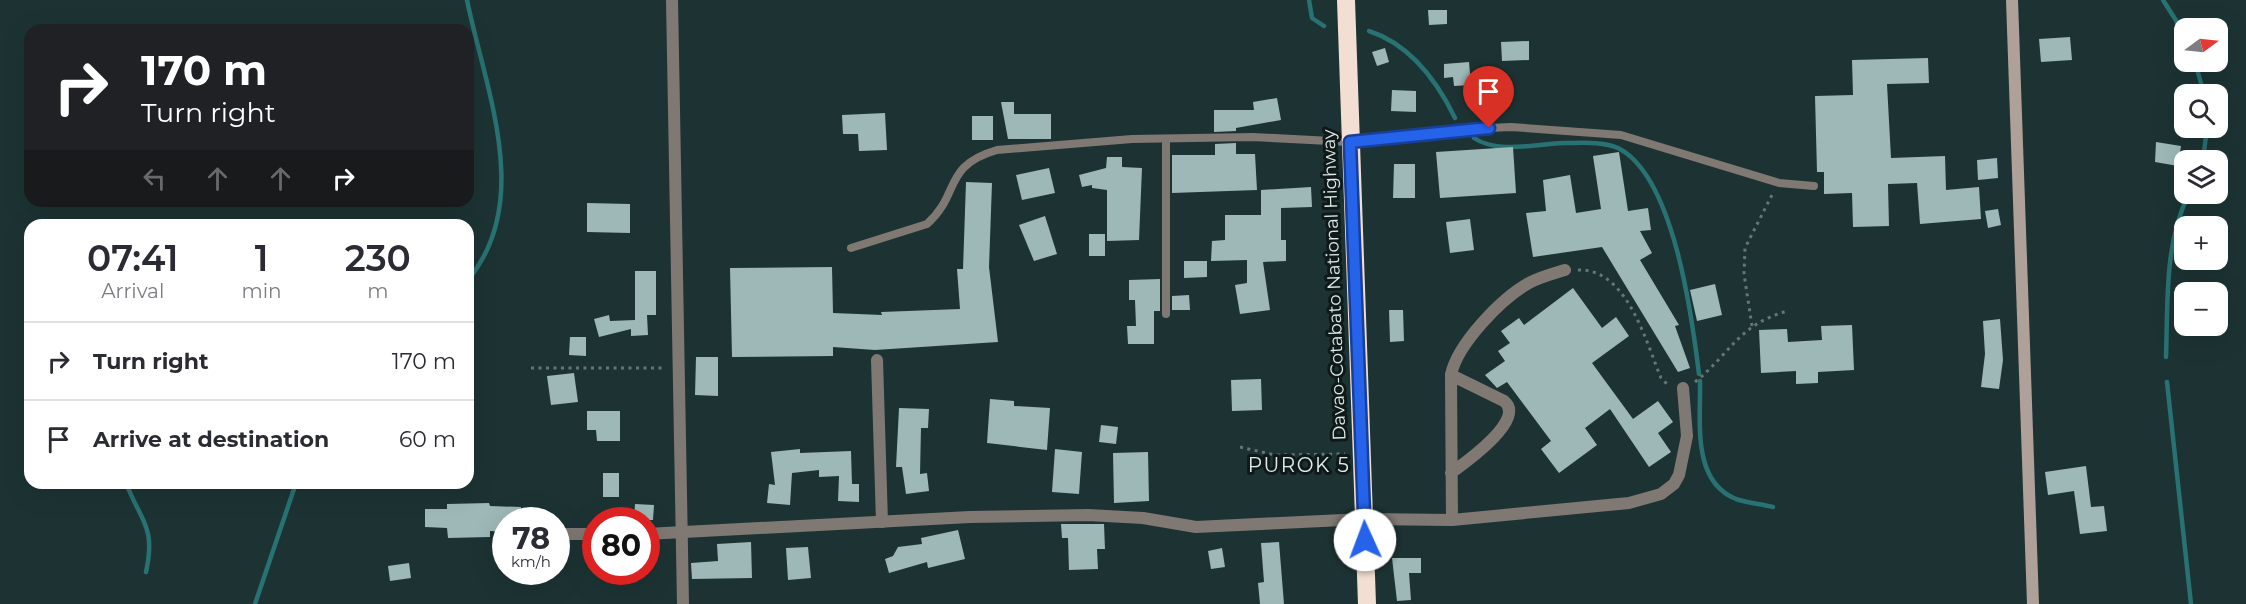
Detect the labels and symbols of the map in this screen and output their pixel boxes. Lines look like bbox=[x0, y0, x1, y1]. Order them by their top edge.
north arrow bbox=[2174, 18, 2228, 72]
pin bbox=[1463, 66, 1514, 128]
street label: Davao-Cotabato National Highway bbox=[1318, 129, 1350, 441]
district label: PUROK 5 bbox=[1248, 453, 1350, 477]
speed limit sign: 80 bbox=[582, 507, 660, 585]
position arrow bbox=[1333, 508, 1397, 572]

